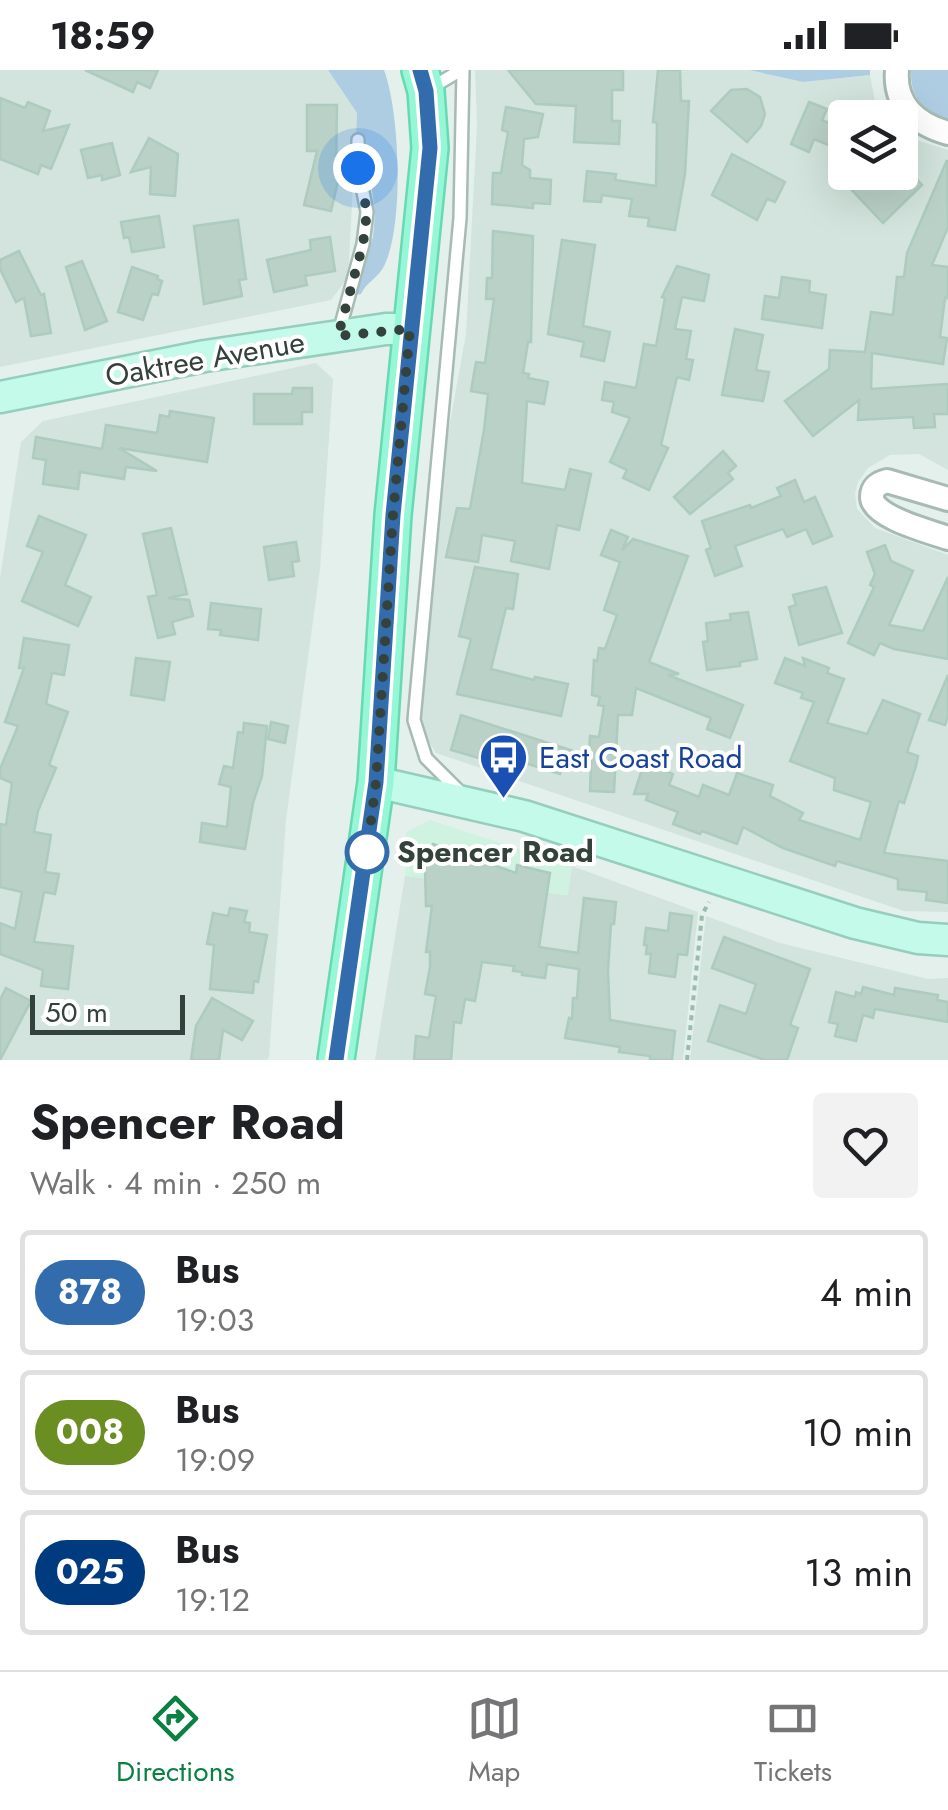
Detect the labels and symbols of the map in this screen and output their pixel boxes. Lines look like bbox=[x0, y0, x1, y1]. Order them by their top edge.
your location bbox=[333, 143, 383, 193]
street label: Oaktree Avenue bbox=[102, 320, 308, 397]
bus stop icon: East Coast Road bbox=[478, 732, 530, 800]
place label: East Coast Road bbox=[539, 736, 743, 779]
place label: Spencer Road bbox=[397, 830, 594, 873]
marker: Spencer Road bbox=[346, 831, 388, 873]
scale bar bbox=[30, 990, 185, 1034]

